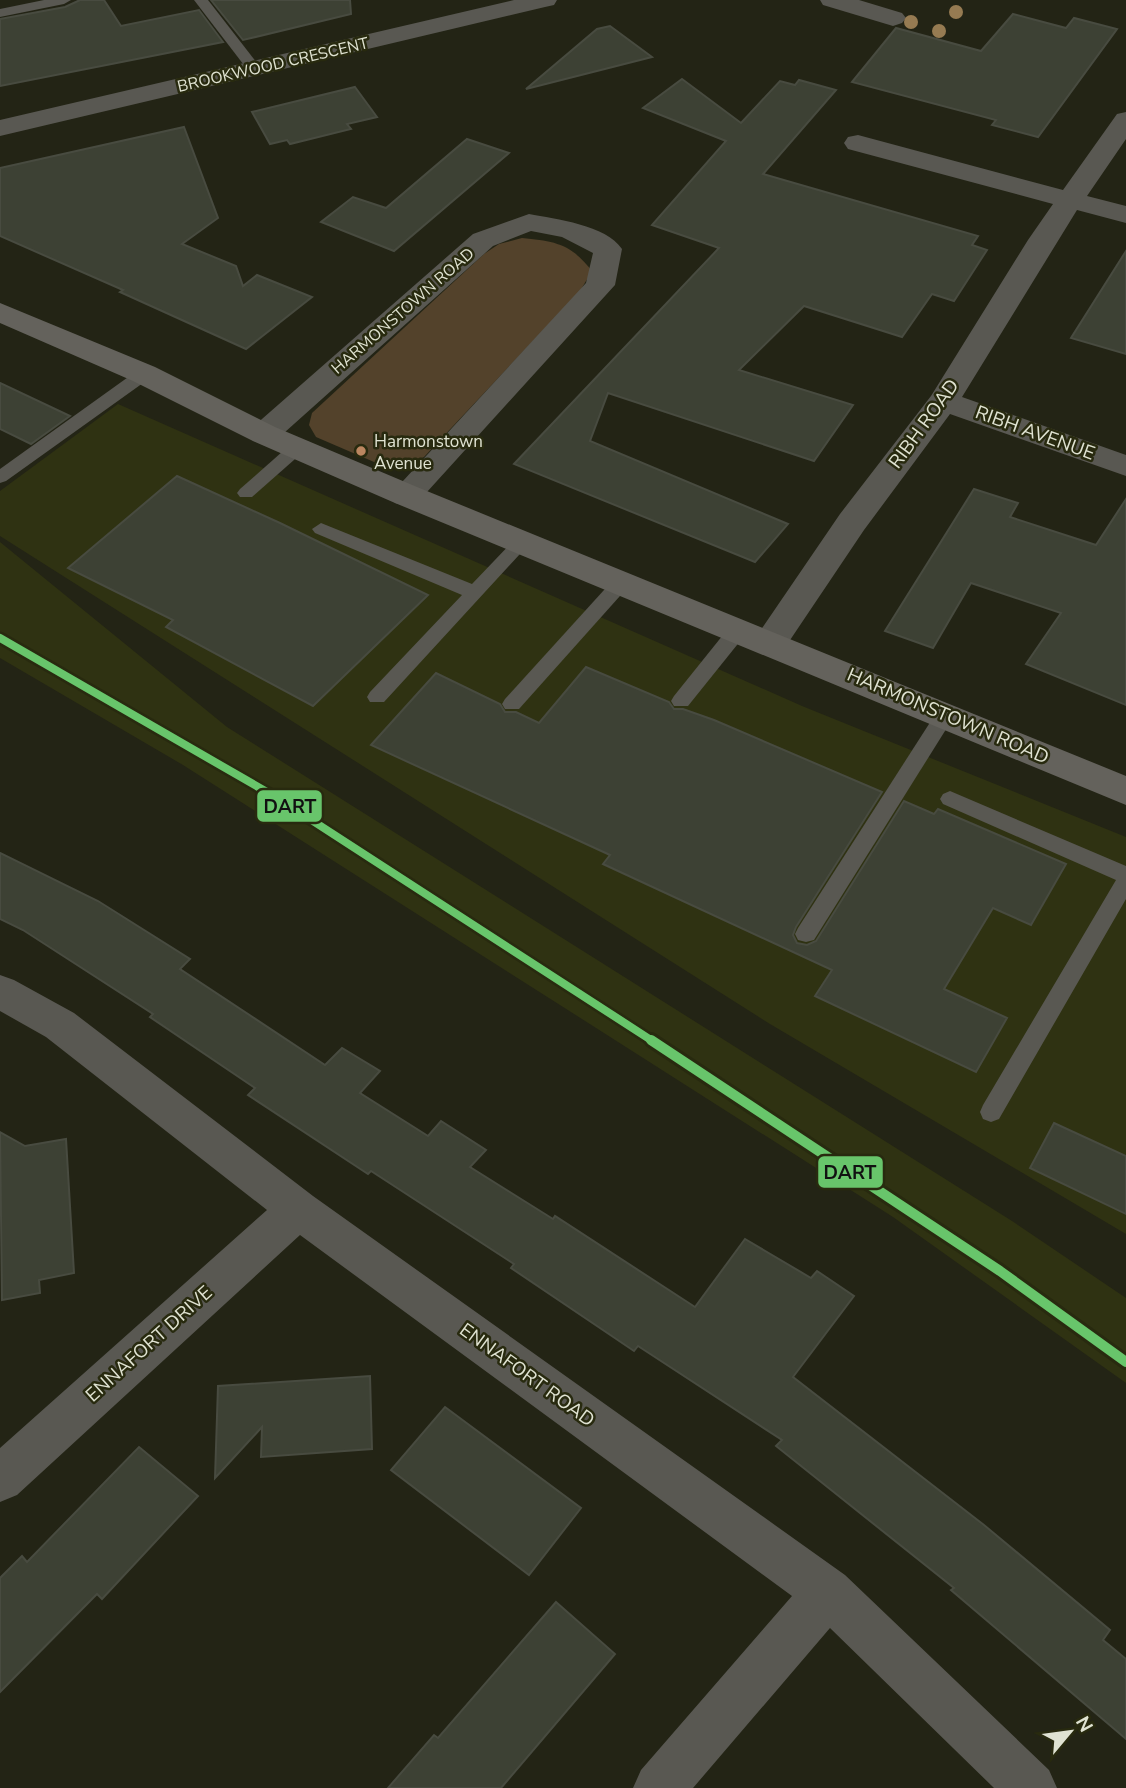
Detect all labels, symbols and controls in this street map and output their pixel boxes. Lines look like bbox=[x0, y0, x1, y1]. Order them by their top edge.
street label: BROOKWOOD CRESCENT bbox=[175, 32, 371, 98]
street label: HARMONSTOWN ROAD bbox=[327, 243, 479, 379]
street label: RIBH ROAD bbox=[883, 374, 965, 474]
street label: RIBH AVENUE bbox=[971, 399, 1099, 467]
place label: Harmonstown Avenue bbox=[374, 430, 483, 475]
marker: Harmonstown Avenue bbox=[354, 444, 368, 458]
street label: HARMONSTOWN ROAD bbox=[843, 662, 1053, 770]
line badge: DART bbox=[256, 789, 323, 823]
text: DART bbox=[264, 794, 317, 820]
line badge: DART bbox=[817, 1155, 884, 1189]
text: DART bbox=[824, 1160, 877, 1186]
street label: ENNAFORT DRIVE bbox=[80, 1280, 218, 1408]
street label: ENNAFORT ROAD bbox=[454, 1317, 600, 1433]
north arrow bbox=[1035, 1697, 1105, 1767]
text: N bbox=[1069, 1712, 1099, 1737]

